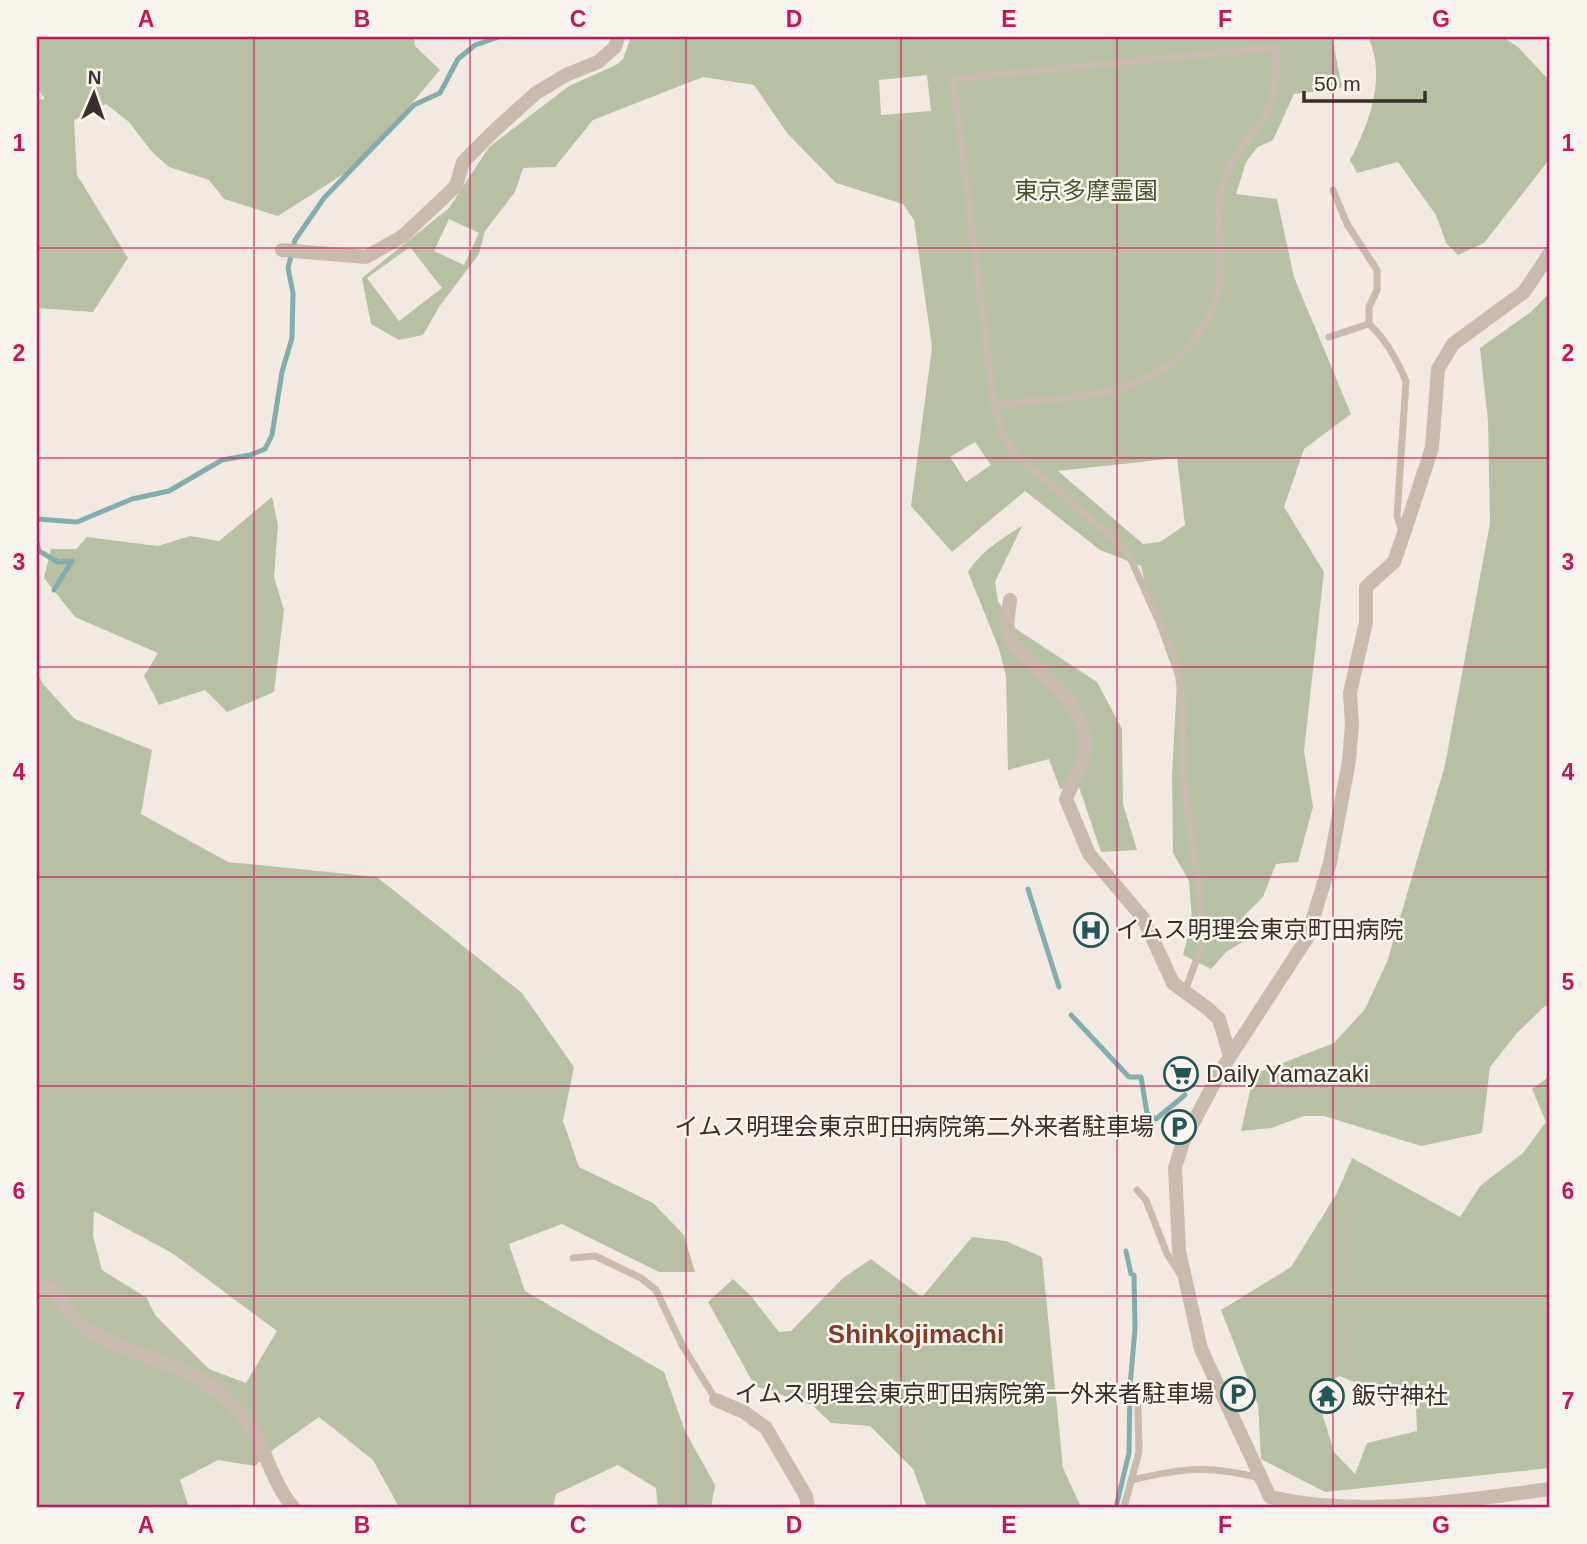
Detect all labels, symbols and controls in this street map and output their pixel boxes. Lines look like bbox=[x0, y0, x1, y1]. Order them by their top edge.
text: A bbox=[138, 6, 154, 32]
text: B bbox=[354, 6, 370, 32]
text: C bbox=[570, 6, 586, 32]
text: D bbox=[786, 6, 802, 32]
text: E bbox=[1001, 6, 1017, 32]
text: F bbox=[1218, 6, 1232, 32]
text: G bbox=[1432, 6, 1450, 32]
north arrow bbox=[60, 60, 130, 130]
scale bar bbox=[1304, 60, 1424, 104]
text: N bbox=[87, 67, 102, 88]
text: 50 m bbox=[1314, 72, 1361, 95]
text: 1 bbox=[13, 130, 26, 156]
text: 1 bbox=[1562, 130, 1575, 156]
park label: 東京多摩霊園 bbox=[1014, 177, 1158, 204]
text: 2 bbox=[13, 340, 25, 366]
text: 2 bbox=[1562, 340, 1574, 366]
text: 3 bbox=[13, 549, 25, 575]
text: 3 bbox=[1562, 549, 1574, 575]
text: 4 bbox=[13, 759, 26, 785]
text: 4 bbox=[1562, 759, 1575, 785]
hospital icon: イムス明理会東京町田病院 bbox=[1072, 911, 1110, 949]
place label: イムス明理会東京町田病院 bbox=[1116, 916, 1404, 943]
text: 5 bbox=[13, 969, 26, 995]
text: 5 bbox=[1562, 969, 1575, 995]
supermarket icon: Daily Yamazaki bbox=[1162, 1055, 1200, 1093]
place label: Daily Yamazaki bbox=[1206, 1060, 1369, 1087]
parking icon: イムス明理会東京町田病院第二外来者駐車場 bbox=[1160, 1108, 1198, 1146]
place label: イムス明理会東京町田病院第二外来者駐車場 bbox=[674, 1113, 1154, 1140]
text: 6 bbox=[13, 1178, 25, 1204]
text: 6 bbox=[1562, 1178, 1574, 1204]
district label: Shinkojimachi bbox=[828, 1319, 1004, 1349]
parking icon: イムス明理会東京町田病院第一外来者駐車場 bbox=[1219, 1375, 1257, 1413]
temple icon: 飯守神社 bbox=[1308, 1377, 1346, 1415]
place label: イムス明理会東京町田病院第一外来者駐車場 bbox=[734, 1380, 1214, 1407]
place label: 飯守神社 bbox=[1352, 1382, 1448, 1409]
text: 7 bbox=[13, 1388, 25, 1414]
text: 7 bbox=[1562, 1388, 1574, 1414]
text: A bbox=[138, 1512, 154, 1538]
text: B bbox=[354, 1512, 370, 1538]
text: C bbox=[570, 1512, 586, 1538]
text: D bbox=[786, 1512, 802, 1538]
text: E bbox=[1001, 1512, 1017, 1538]
text: F bbox=[1218, 1512, 1232, 1538]
text: G bbox=[1432, 1512, 1450, 1538]

